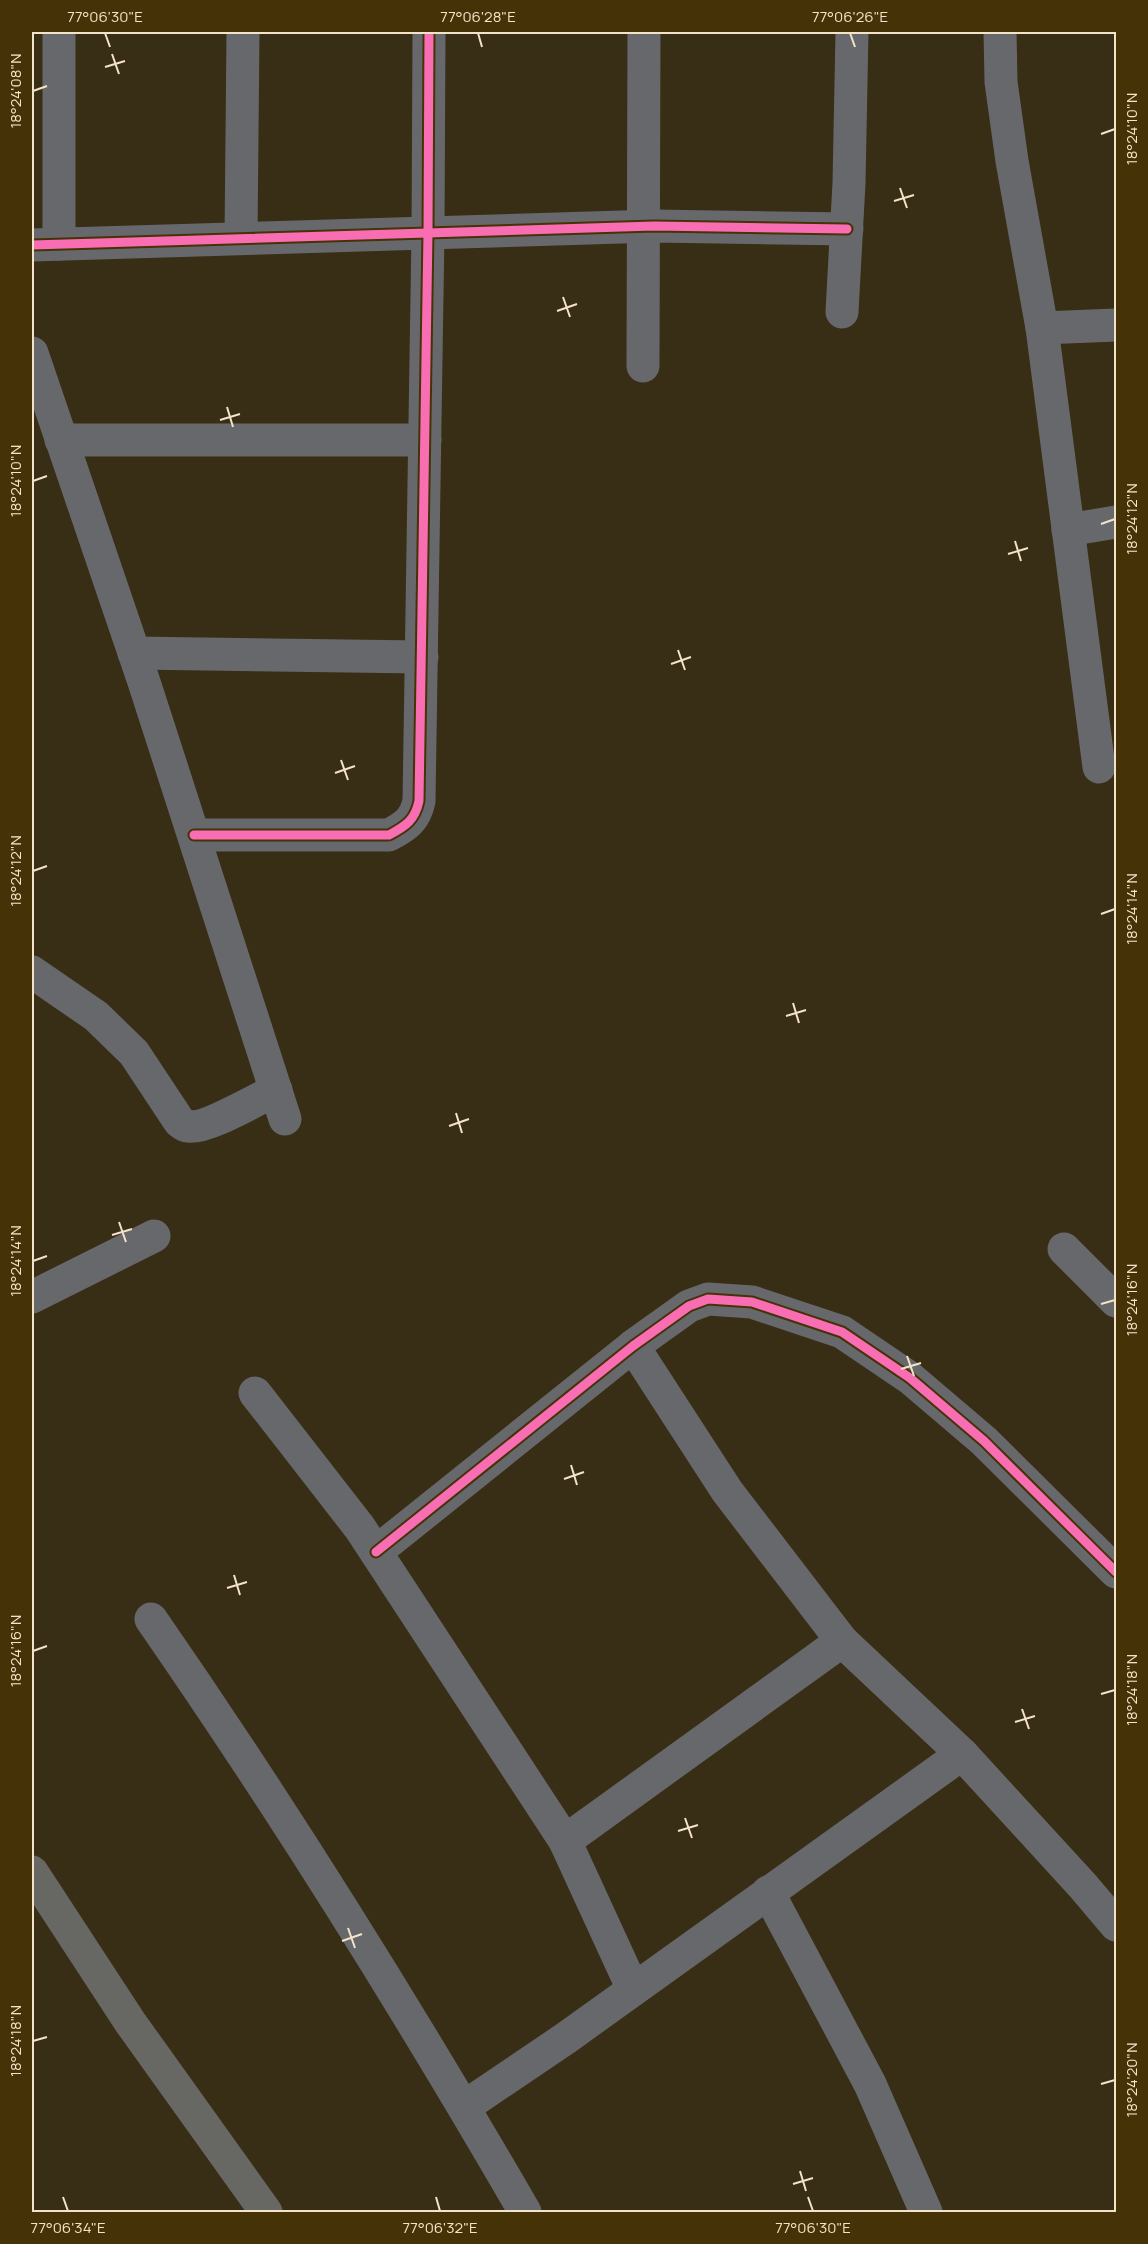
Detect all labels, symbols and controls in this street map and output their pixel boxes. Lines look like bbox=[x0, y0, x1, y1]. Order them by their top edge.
text: 77°06'30"E bbox=[67, 6, 143, 27]
text: 77°06'28"E bbox=[440, 6, 516, 27]
text: 77°06'26"E bbox=[812, 6, 888, 27]
text: 18°24'08"N bbox=[5, 53, 26, 129]
text: 18°24'10"N bbox=[1121, 93, 1142, 165]
text: 18°24'10"N bbox=[5, 445, 26, 517]
text: 18°24'12"N bbox=[1121, 483, 1142, 555]
text: 18°24'12"N bbox=[5, 835, 26, 907]
text: 18°24'14"N bbox=[1121, 873, 1142, 945]
text: 18°24'14"N bbox=[5, 1225, 26, 1297]
text: 18°24'16"N bbox=[1121, 1264, 1142, 1336]
text: 18°24'16"N bbox=[5, 1615, 26, 1687]
text: 18°24'18"N bbox=[1121, 1654, 1142, 1726]
text: 18°24'18"N bbox=[5, 2005, 26, 2077]
text: 18°24'20"N bbox=[1121, 2043, 1142, 2118]
text: 77°06'34"E bbox=[31, 2217, 106, 2238]
text: 77°06'32"E bbox=[402, 2217, 478, 2238]
text: 77°06'30"E bbox=[775, 2217, 851, 2238]

